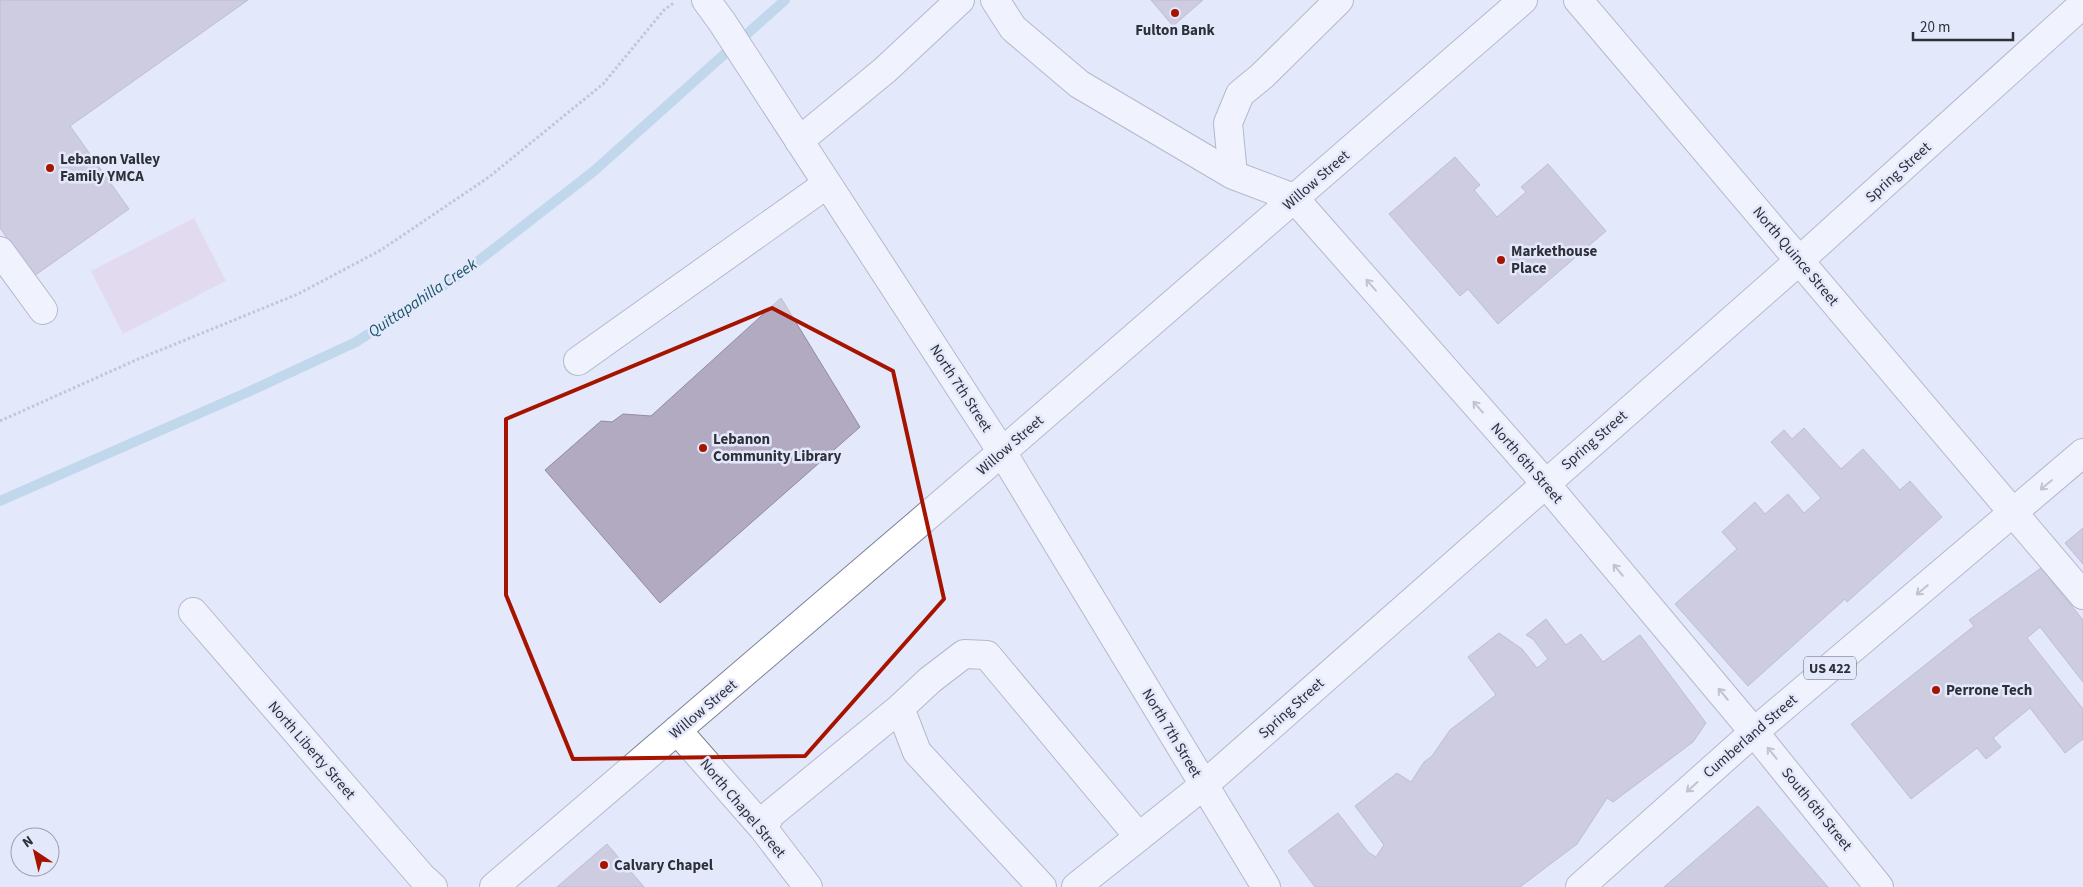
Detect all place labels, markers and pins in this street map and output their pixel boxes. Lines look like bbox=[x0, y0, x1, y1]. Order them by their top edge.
marker: Fulton Bank bbox=[1169, 7, 1181, 19]
place label: Fulton Bank bbox=[1135, 20, 1216, 41]
place label: Lebanon Valley Family YMCA bbox=[60, 149, 160, 187]
marker: Lebanon Valley Family YMCA bbox=[44, 162, 56, 174]
place label: Markethouse Place bbox=[1511, 241, 1598, 279]
marker: Markethouse Place bbox=[1495, 254, 1507, 266]
place label: Lebanon Community Library bbox=[713, 429, 842, 467]
marker: Lebanon Community Library bbox=[697, 442, 709, 454]
place label: Perrone Tech bbox=[1946, 680, 2032, 701]
marker: Perrone Tech bbox=[1930, 684, 1942, 696]
place label: Calvary Chapel bbox=[614, 855, 714, 876]
marker: Calvary Chapel bbox=[598, 859, 610, 871]

